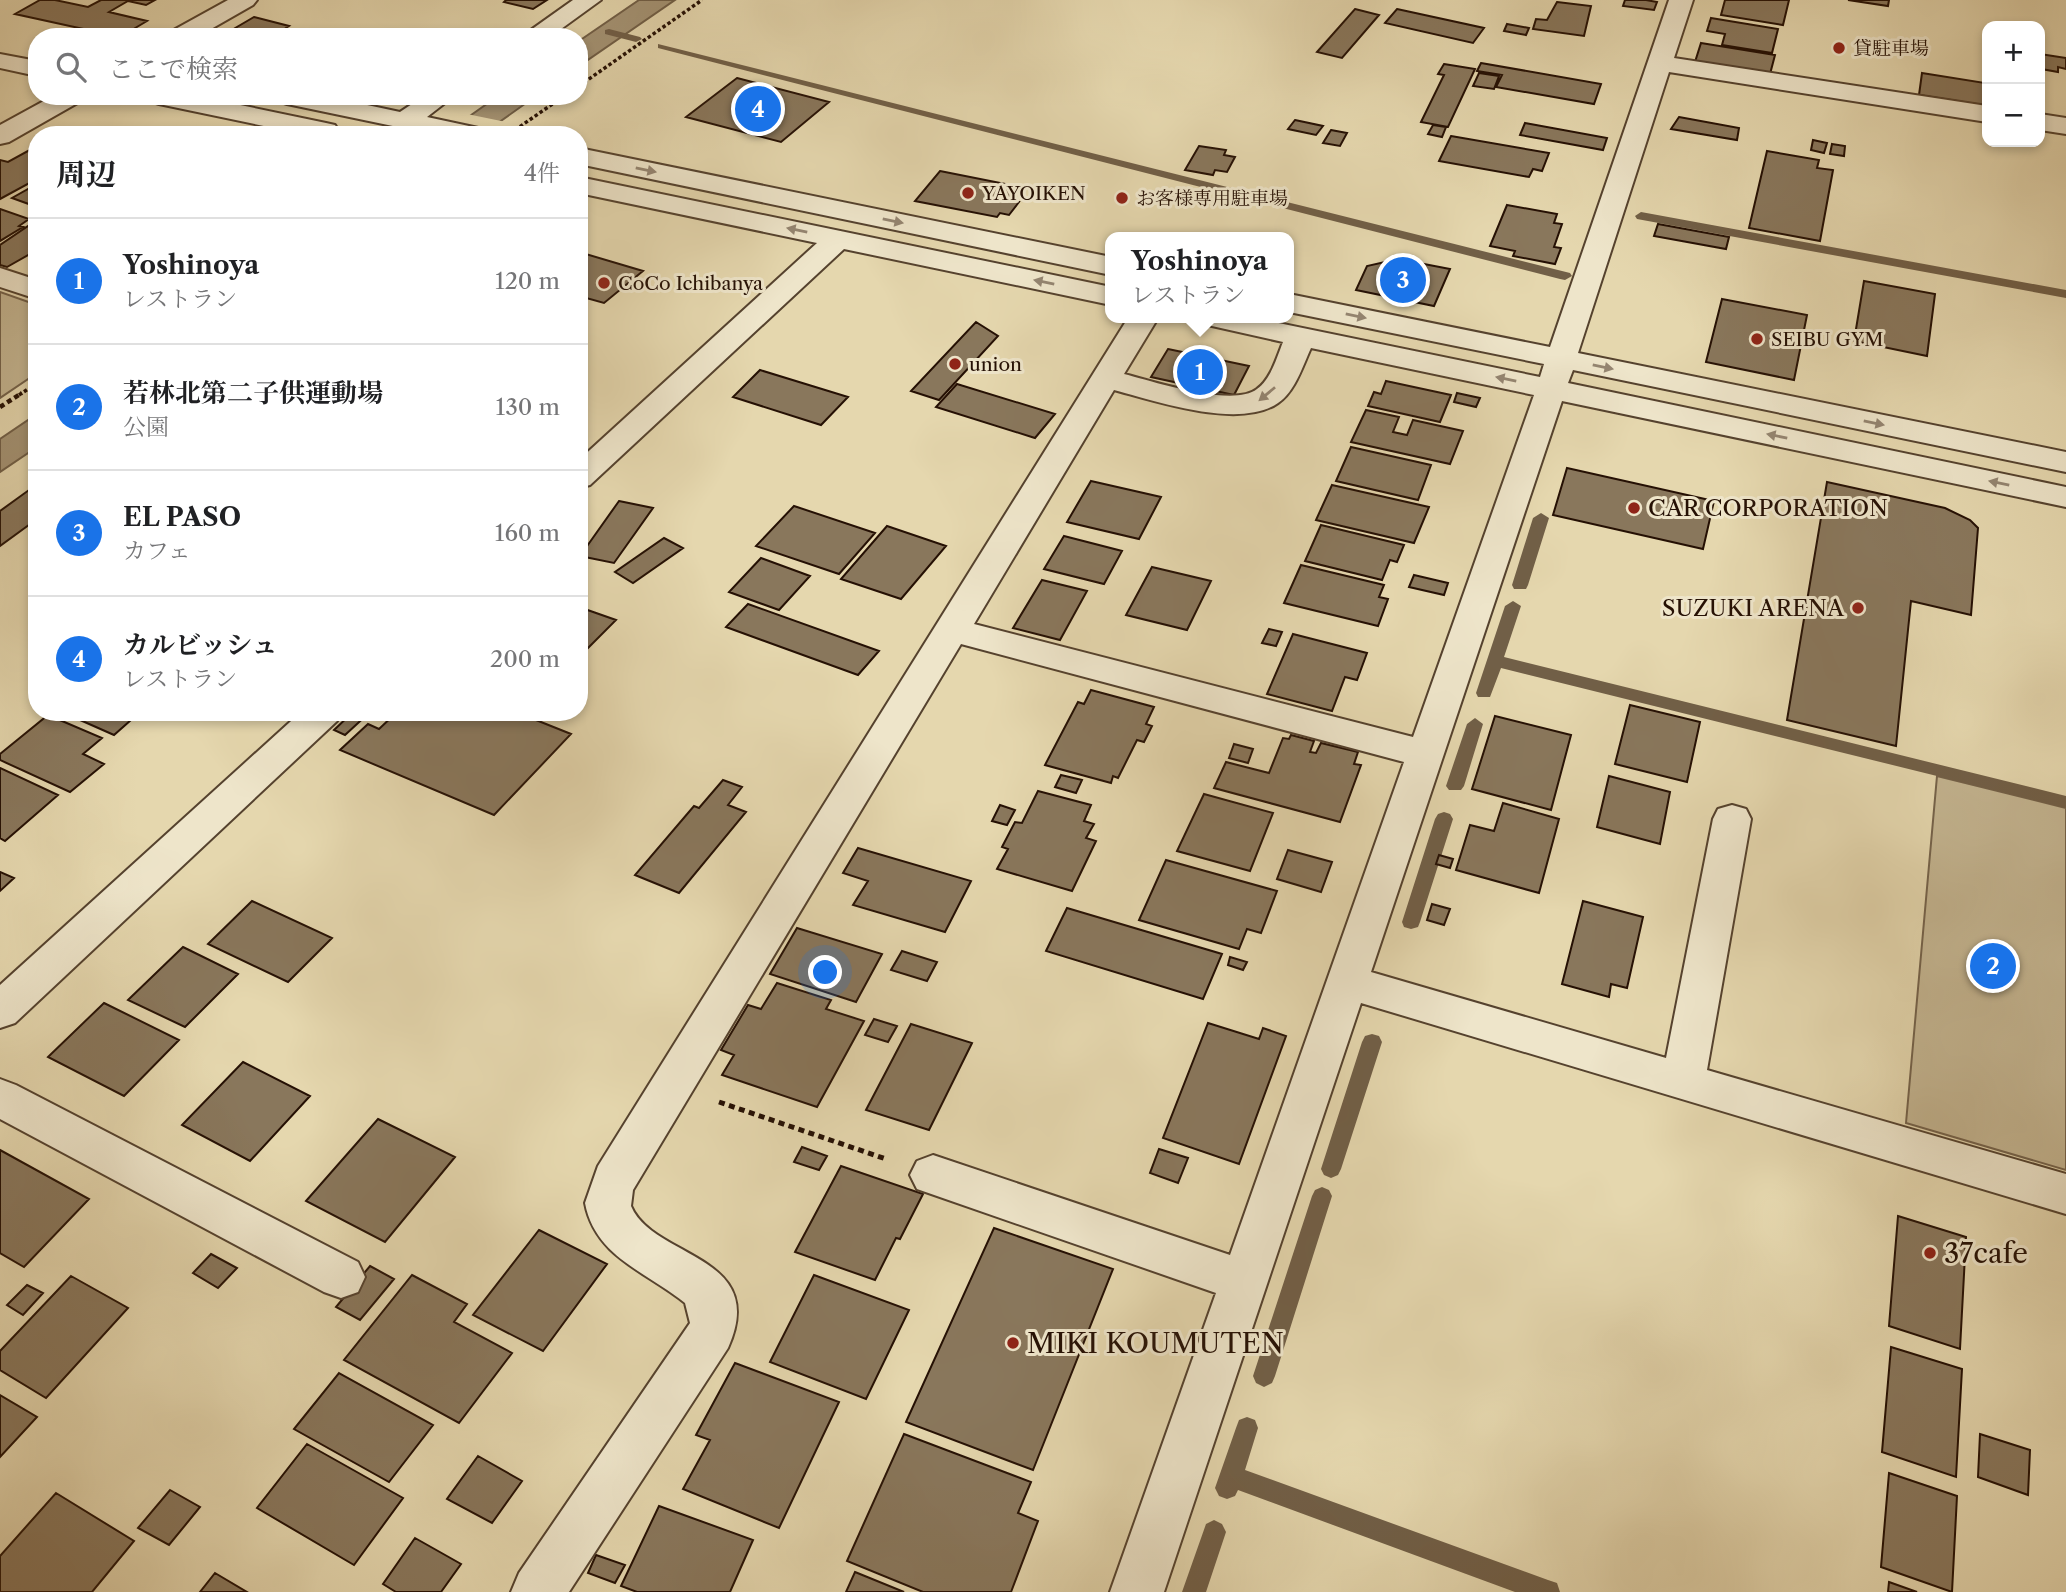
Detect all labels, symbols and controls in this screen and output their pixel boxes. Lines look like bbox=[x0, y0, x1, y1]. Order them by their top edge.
map controls bbox=[1982, 21, 2045, 147]
button: + bbox=[1982, 21, 2045, 84]
search box bbox=[28, 28, 588, 105]
place label: 貸駐車場 bbox=[1853, 37, 1929, 60]
marker: 貸駐車場 bbox=[1831, 40, 1847, 56]
icon: search bbox=[52, 48, 90, 86]
text: ここで検索 bbox=[108, 53, 238, 85]
pin: 4 bbox=[735, 83, 781, 135]
button: − bbox=[1982, 84, 2045, 147]
text: 周辺 bbox=[56, 156, 116, 193]
text: 4件 bbox=[524, 159, 560, 187]
one-way arrow bbox=[635, 165, 657, 176]
place label: YAYOIKEN bbox=[981, 182, 1086, 205]
marker: YAYOIKEN bbox=[960, 185, 976, 201]
place label: お客様専用駐車場 bbox=[1136, 187, 1288, 210]
marker: お客様専用駐車場 bbox=[1114, 190, 1130, 206]
one-way arrow bbox=[882, 215, 904, 226]
one-way arrow bbox=[786, 225, 808, 236]
popup bbox=[1105, 232, 1294, 323]
text: Yoshinoya bbox=[1131, 245, 1268, 277]
text: Yoshinoya bbox=[123, 249, 259, 281]
pin: 3 bbox=[1380, 254, 1426, 306]
text: 1 bbox=[74, 267, 84, 295]
text: 120 m bbox=[495, 267, 560, 295]
place label: CoCo Ichibanya bbox=[618, 272, 763, 295]
marker: CoCo Ichibanya bbox=[596, 275, 612, 291]
one-way arrow bbox=[1033, 277, 1055, 288]
text: レストラン bbox=[1131, 281, 1246, 309]
text: レストラン bbox=[123, 285, 237, 313]
one-way arrow bbox=[1345, 311, 1367, 322]
place label: SEIBU GYM bbox=[1771, 328, 1883, 351]
marker: SEIBU GYM bbox=[1749, 331, 1765, 347]
pin: 1 bbox=[1177, 346, 1223, 398]
place label: union bbox=[969, 353, 1022, 376]
marker: union bbox=[947, 356, 963, 372]
one-way arrow bbox=[1592, 362, 1614, 373]
one-way arrow bbox=[1495, 374, 1517, 385]
text: 若林北第二子供運動場 bbox=[123, 377, 383, 409]
one-way arrow bbox=[1258, 386, 1276, 402]
text: 2 bbox=[72, 393, 86, 421]
text: 130 m bbox=[496, 393, 560, 421]
text: 公園 bbox=[123, 413, 169, 441]
one-way arrow bbox=[1863, 417, 1885, 428]
one-way arrow bbox=[1766, 430, 1788, 441]
one-way arrow bbox=[1988, 477, 2010, 488]
place label: CAR CORPORATION bbox=[1648, 494, 1888, 522]
marker: CAR CORPORATION bbox=[1626, 500, 1642, 516]
text: EL PASO bbox=[123, 501, 241, 533]
text: 3 bbox=[73, 519, 86, 547]
text: 160 m bbox=[495, 519, 560, 547]
text: カフェ bbox=[123, 537, 191, 565]
place label: SUZUKI ARENA bbox=[1662, 594, 1845, 622]
marker: SUZUKI ARENA bbox=[1850, 600, 1866, 616]
text: カルビッシュ bbox=[123, 629, 277, 661]
text: 4 bbox=[72, 645, 86, 673]
text: 200 m bbox=[490, 645, 560, 673]
text: レストラン bbox=[123, 665, 237, 693]
pin: 2 bbox=[1970, 940, 2016, 992]
your location bbox=[808, 955, 842, 989]
place label: 37cafe bbox=[1944, 1236, 2028, 1270]
marker: 37cafe bbox=[1922, 1245, 1938, 1261]
place label: MIKI KOUMUTEN bbox=[1027, 1326, 1284, 1360]
marker: MIKI KOUMUTEN bbox=[1005, 1335, 1021, 1351]

